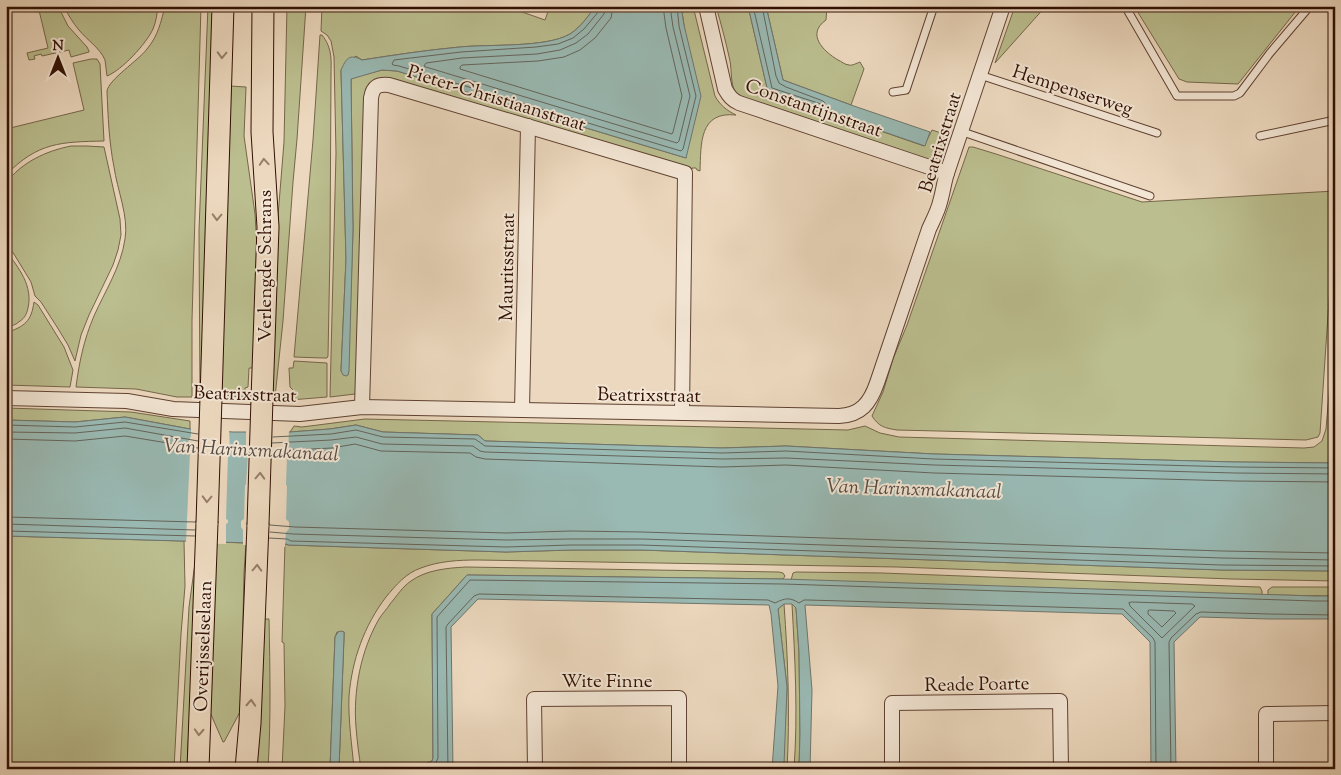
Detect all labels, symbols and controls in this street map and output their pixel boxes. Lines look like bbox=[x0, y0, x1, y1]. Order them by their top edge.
north arrow bbox=[32, 32, 82, 82]
text: N bbox=[52, 37, 64, 57]
one-way arrow bbox=[217, 52, 227, 59]
street label: Pieter-Christiaanstraat bbox=[404, 59, 589, 140]
street label: Hempenserweg bbox=[1008, 59, 1136, 124]
street label: Constantijnstraat bbox=[741, 73, 886, 146]
street label: Beatrixstraat bbox=[913, 89, 970, 196]
one-way arrow bbox=[258, 157, 269, 165]
street label: Verlengde Schrans bbox=[253, 190, 280, 342]
street label: Mauritsstraat bbox=[494, 212, 523, 321]
one-way arrow bbox=[212, 214, 222, 222]
street label: Beatrixstraat bbox=[193, 380, 298, 411]
street label: Beatrixstraat bbox=[597, 382, 702, 411]
water label: Van Harinxmakanaal bbox=[162, 432, 339, 471]
one-way arrow bbox=[254, 472, 265, 480]
water label: Van Harinxmakanaal bbox=[826, 473, 1002, 508]
one-way arrow bbox=[202, 495, 213, 503]
one-way arrow bbox=[251, 564, 262, 572]
street label: Overijsselselaan bbox=[189, 580, 220, 712]
street label: Wite Finne bbox=[561, 669, 653, 696]
street label: Reade Poarte bbox=[924, 671, 1030, 700]
one-way arrow bbox=[245, 698, 256, 706]
one-way arrow bbox=[194, 728, 205, 736]

